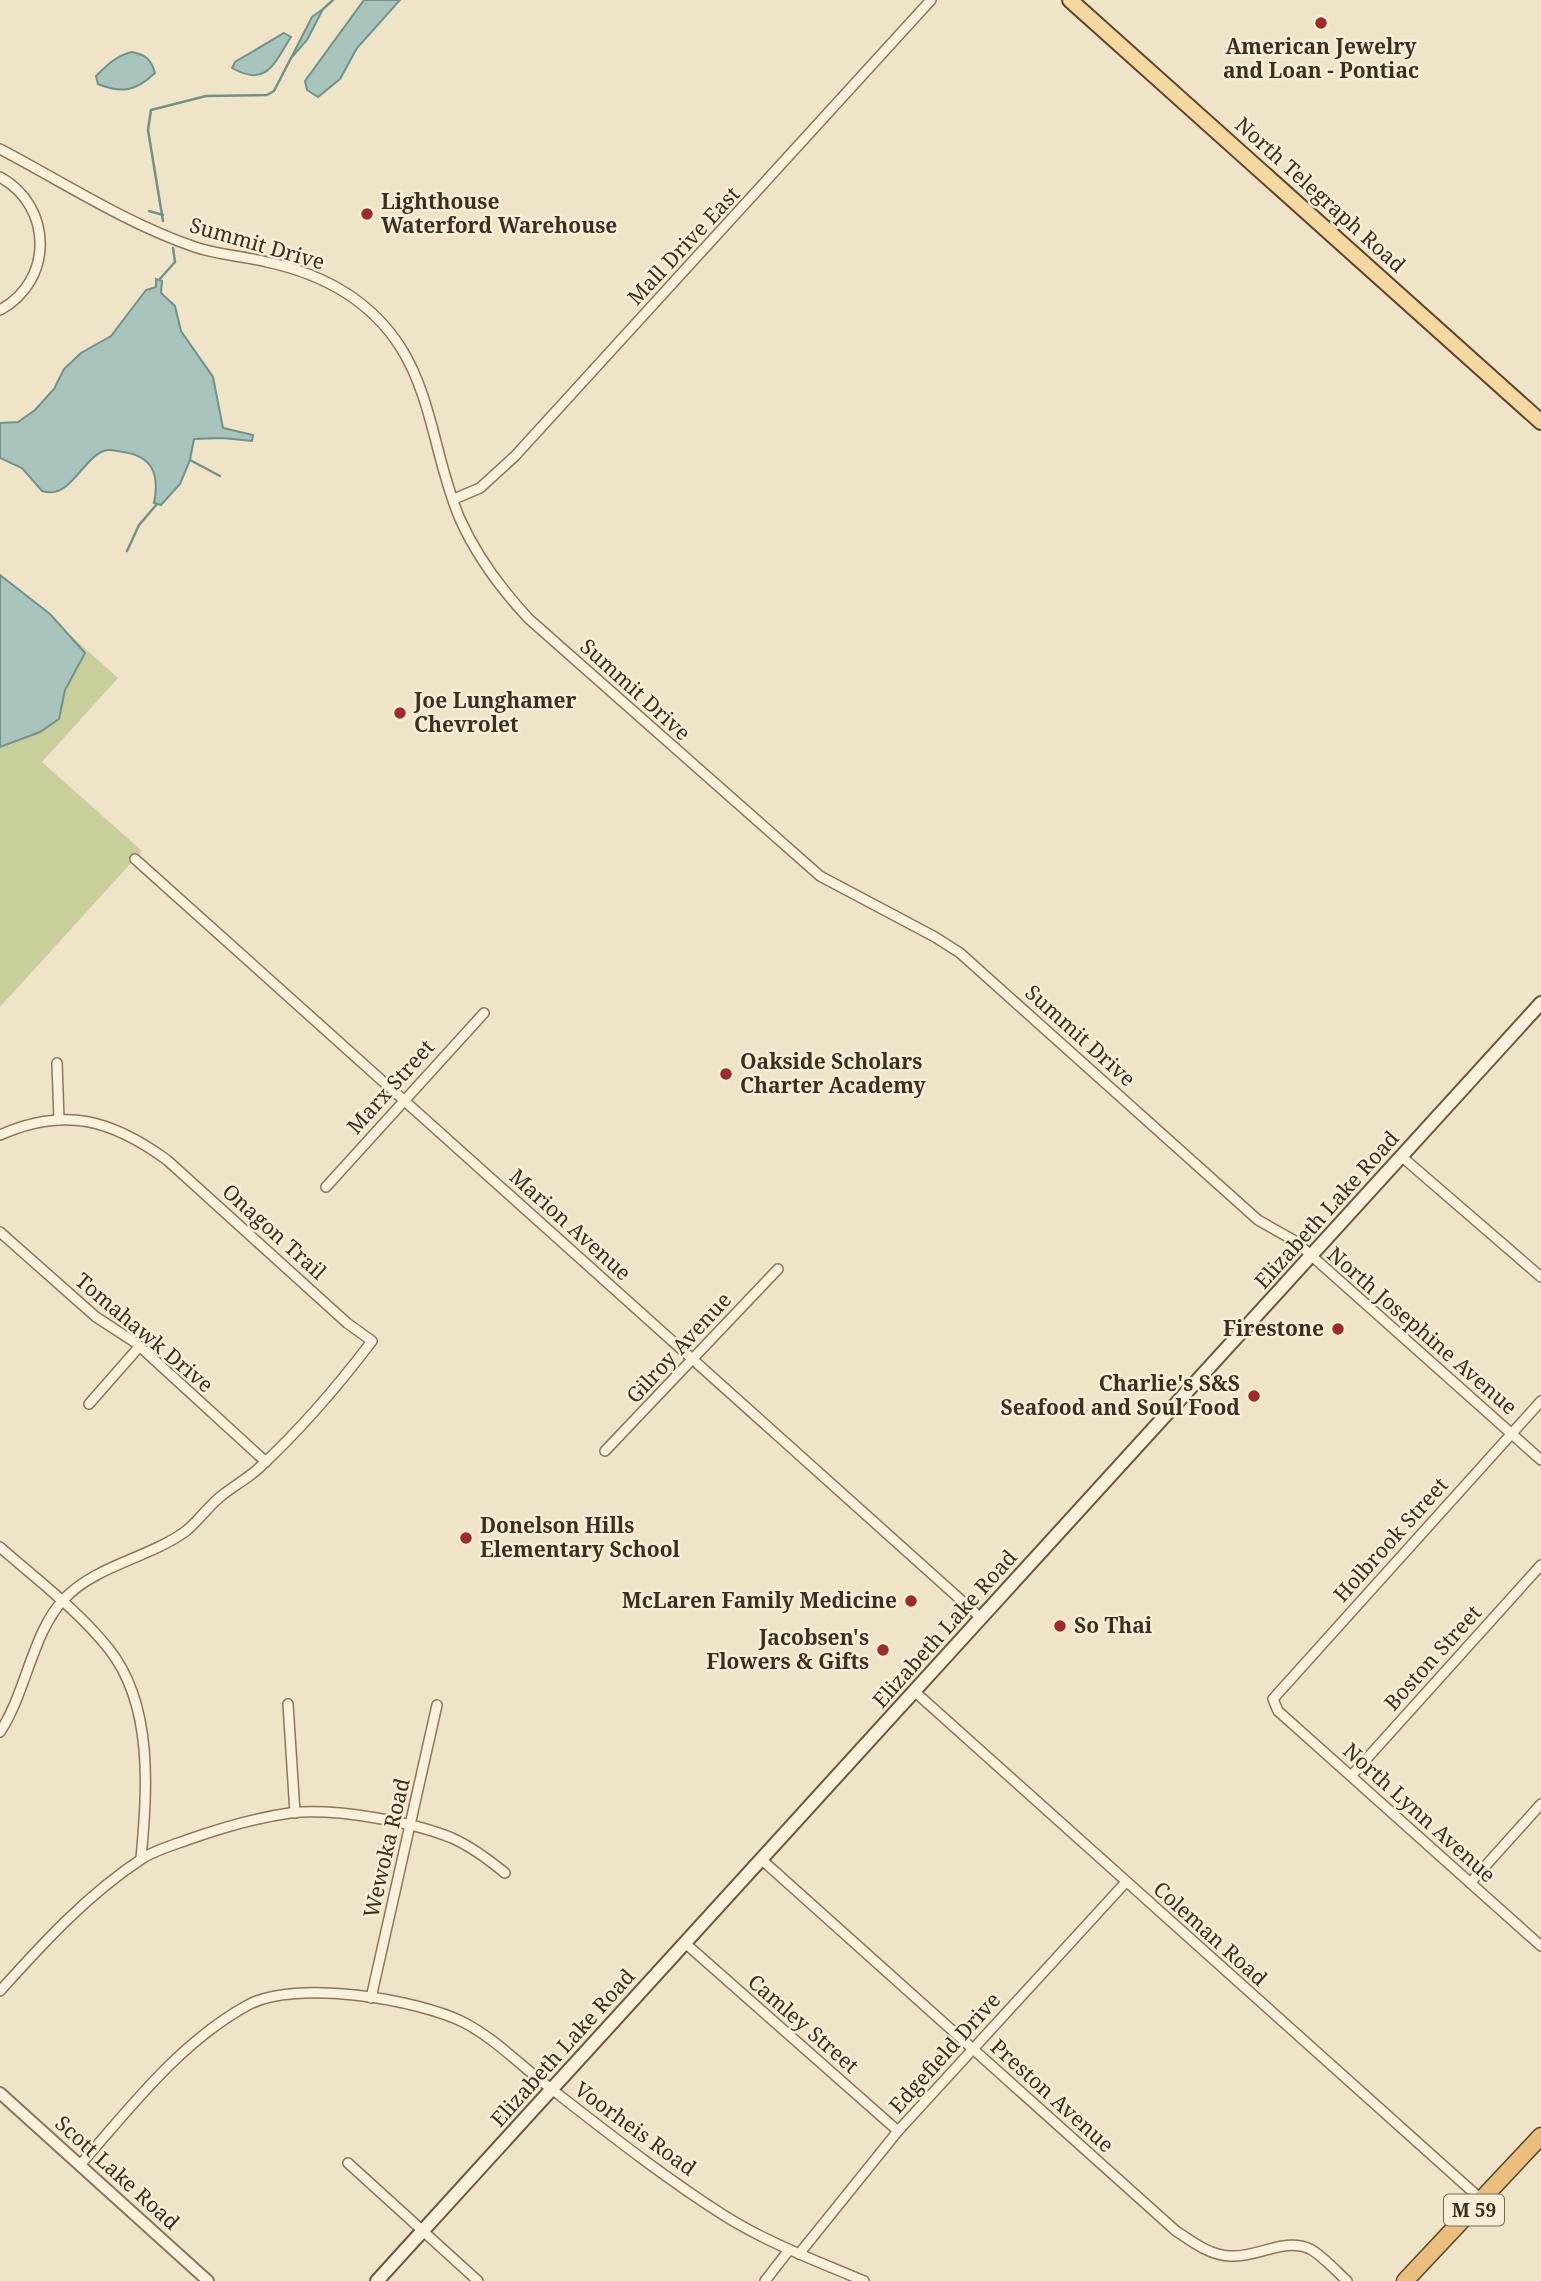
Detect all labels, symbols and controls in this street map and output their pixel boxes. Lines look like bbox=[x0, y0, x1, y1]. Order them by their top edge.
marker: American Jewelry and Loan - Pontiac bbox=[1313, 15, 1329, 31]
place label: American Jewelry and Loan - Pontiac bbox=[1223, 32, 1419, 84]
street label: North Telegraph Road bbox=[1230, 110, 1412, 278]
street label: Mall Drive East bbox=[621, 180, 746, 311]
place label: Lighthouse Waterford Warehouse bbox=[381, 187, 617, 239]
marker: Lighthouse Waterford Warehouse bbox=[359, 206, 375, 222]
street label: Summit Drive bbox=[186, 210, 328, 276]
street label: Summit Drive bbox=[575, 632, 697, 746]
place label: Joe Lunghamer Chevrolet bbox=[413, 686, 577, 738]
marker: Joe Lunghamer Chevrolet bbox=[392, 705, 408, 721]
street label: Summit Drive bbox=[1020, 978, 1142, 1092]
street label: Marx Street bbox=[341, 1033, 440, 1139]
place label: Oakside Scholars Charter Academy bbox=[740, 1047, 927, 1099]
marker: Oakside Scholars Charter Academy bbox=[718, 1066, 734, 1082]
street label: Elizabeth Lake Road bbox=[1248, 1124, 1405, 1294]
street label: Marion Avenue bbox=[504, 1162, 637, 1286]
street label: Onagon Trail bbox=[217, 1177, 333, 1286]
street label: North Josephine Avenue bbox=[1322, 1240, 1523, 1420]
street label: Tomahawk Drive bbox=[70, 1266, 219, 1398]
street label: Gilroy Avenue bbox=[620, 1286, 737, 1409]
place label: Firestone bbox=[1223, 1314, 1324, 1342]
marker: Firestone bbox=[1330, 1321, 1346, 1337]
place label: Charlie's S&S Seafood and Soul Food bbox=[1001, 1369, 1240, 1421]
marker: Charlie's S&S Seafood and Soul Food bbox=[1246, 1388, 1262, 1404]
street label: Holbrook Street bbox=[1327, 1471, 1454, 1608]
place label: Donelson Hills Elementary School bbox=[480, 1511, 681, 1563]
marker: Donelson Hills Elementary School bbox=[458, 1530, 474, 1546]
street label: Elizabeth Lake Road bbox=[866, 1543, 1023, 1713]
place label: McLaren Family Medicine bbox=[622, 1586, 897, 1614]
marker: McLaren Family Medicine bbox=[903, 1593, 919, 1609]
street label: Boston Street bbox=[1378, 1599, 1487, 1716]
place label: So Thai bbox=[1074, 1611, 1153, 1639]
marker: So Thai bbox=[1052, 1618, 1068, 1634]
place label: Jacobsen's Flowers & Gifts bbox=[706, 1623, 869, 1675]
marker: Jacobsen's Flowers & Gifts bbox=[875, 1642, 891, 1658]
street label: North Lynn Avenue bbox=[1337, 1736, 1502, 1888]
street label: Wewoka Road bbox=[356, 1775, 416, 1920]
street label: Coleman Road bbox=[1148, 1875, 1274, 1992]
street label: Elizabeth Lake Road bbox=[484, 1962, 641, 2132]
street label: Camley Street bbox=[742, 1967, 865, 2079]
street label: Edgefield Drive bbox=[882, 1986, 1006, 2119]
street label: Preston Avenue bbox=[985, 2032, 1120, 2158]
street label: Voorheis Road bbox=[569, 2075, 702, 2182]
street label: Scott Lake Road bbox=[50, 2109, 186, 2236]
road number: M 59 bbox=[1444, 2194, 1504, 2226]

